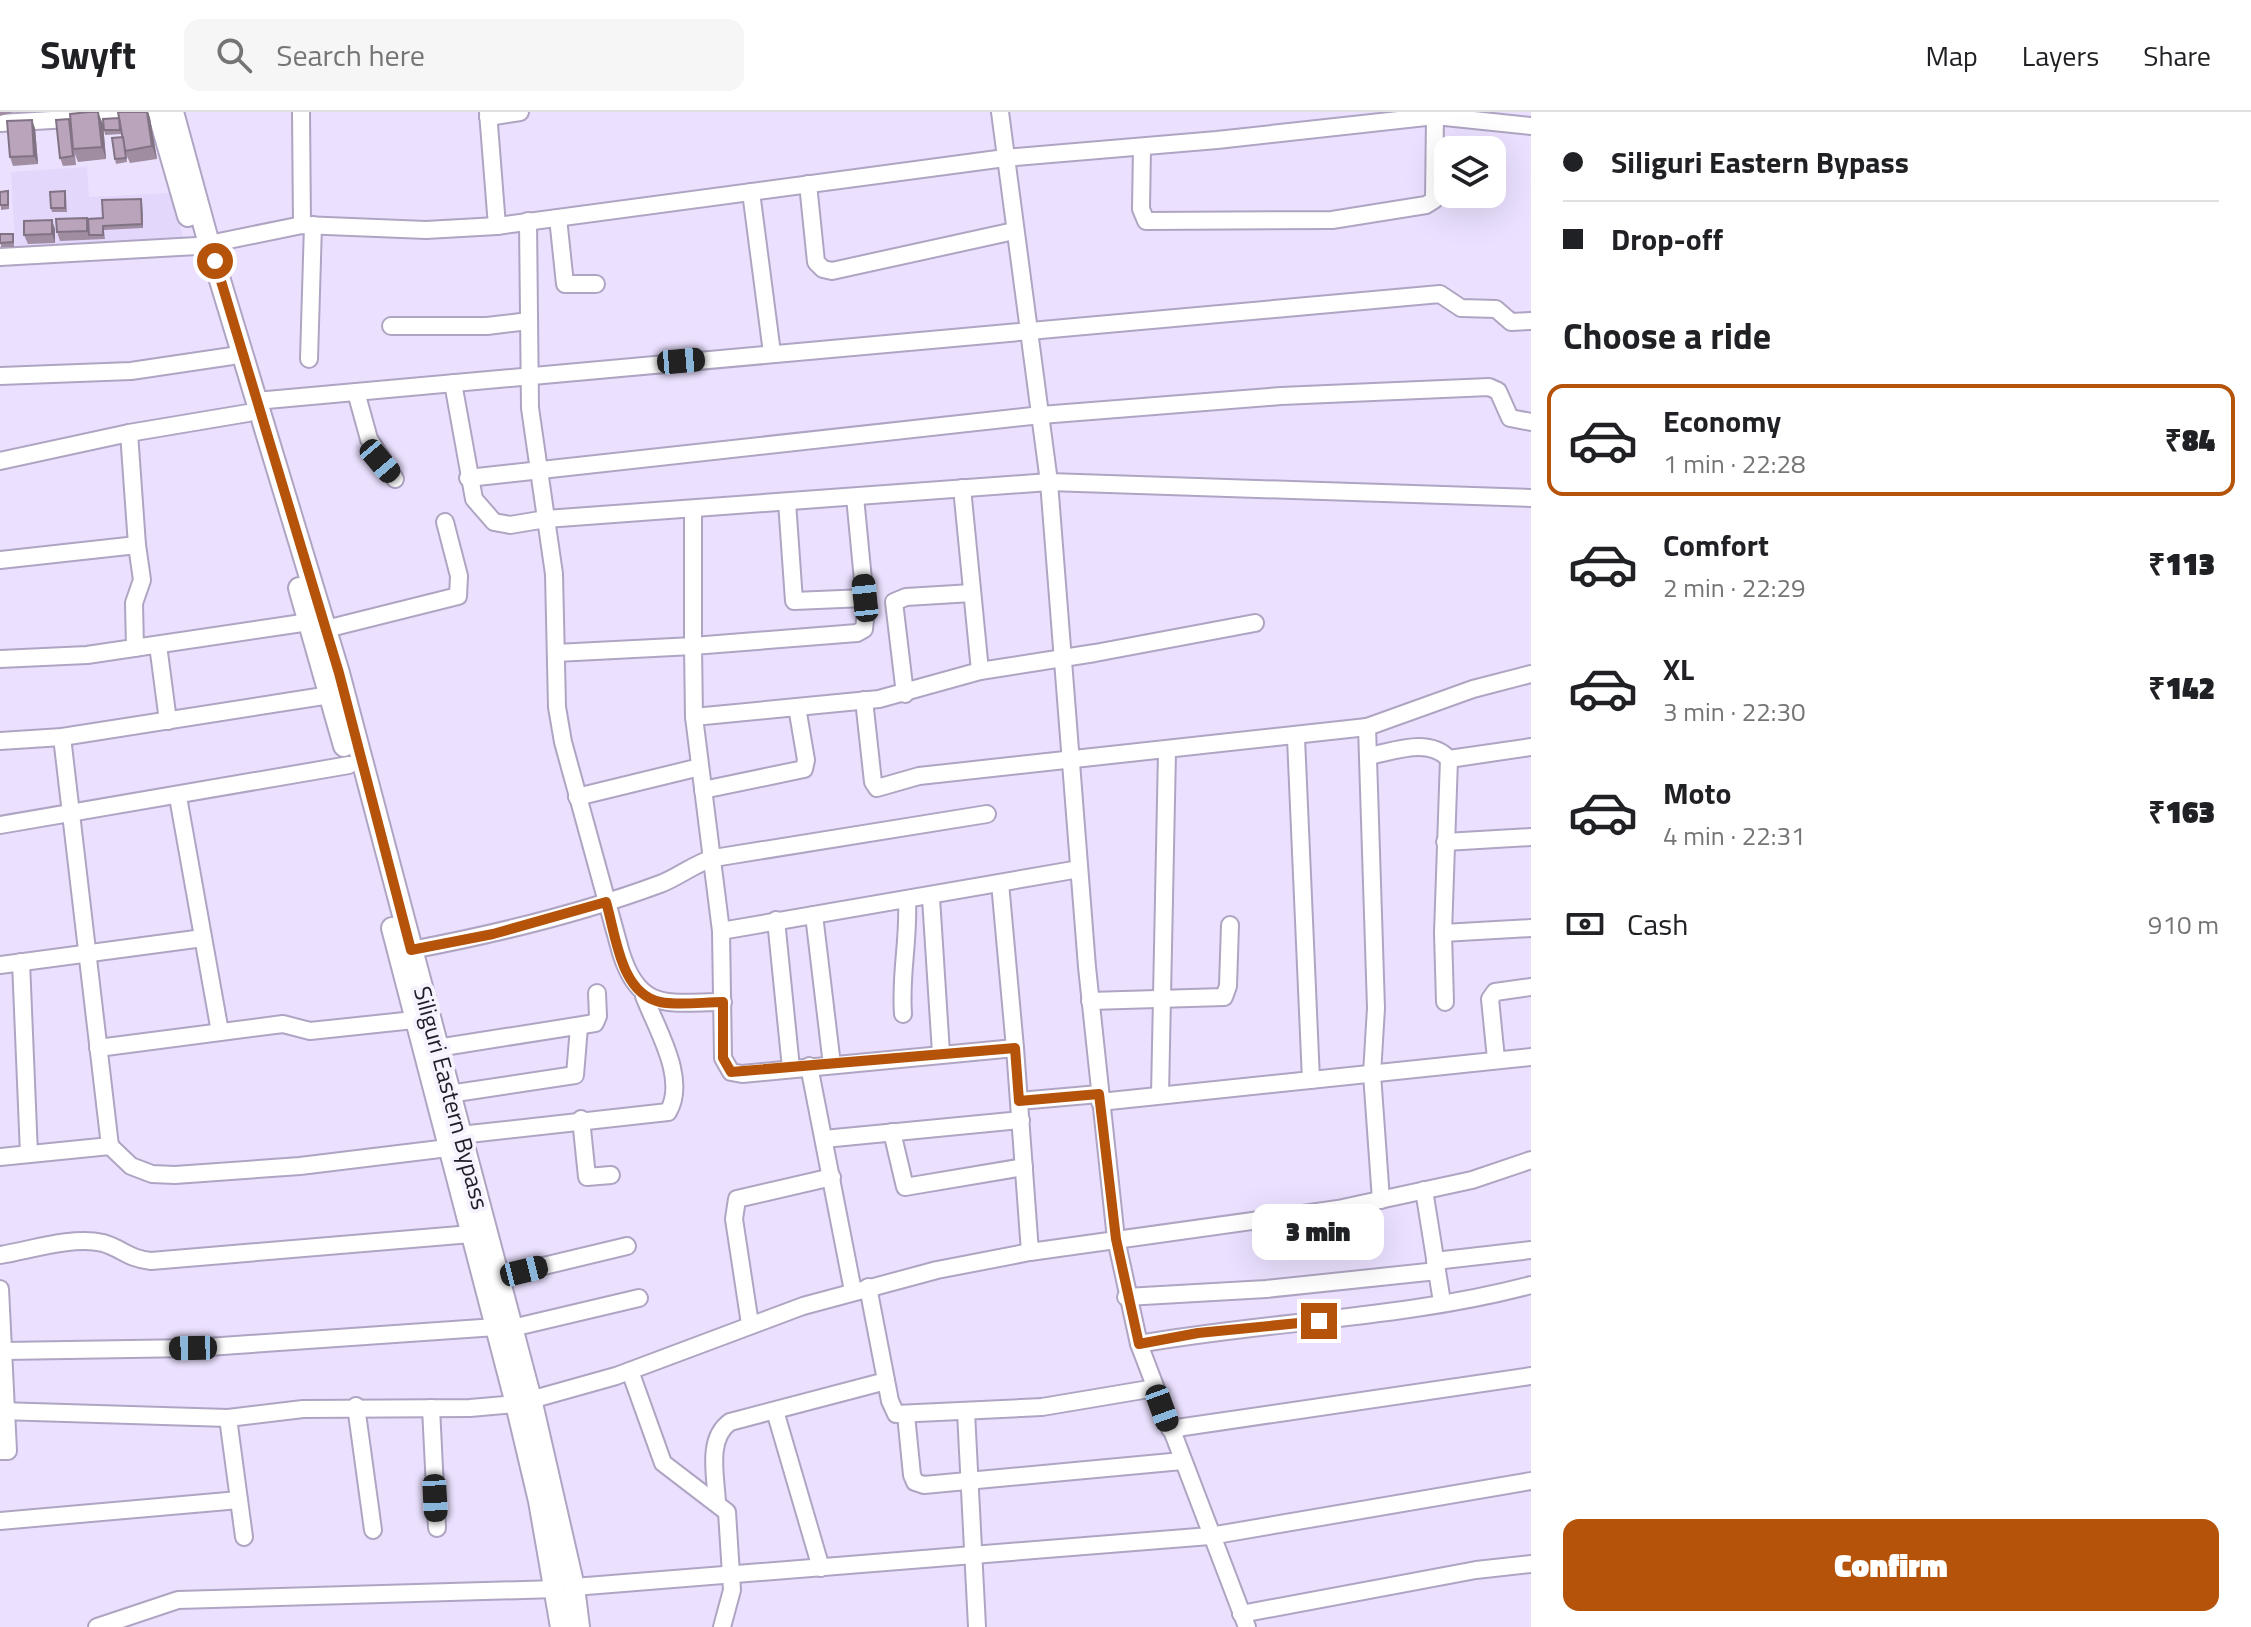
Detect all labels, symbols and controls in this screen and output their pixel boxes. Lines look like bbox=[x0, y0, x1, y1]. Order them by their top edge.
search box bbox=[184, 19, 744, 91]
text: Swyft bbox=[40, 26, 136, 84]
text: Search here bbox=[276, 32, 425, 78]
icon: search bbox=[212, 33, 256, 77]
text: Map bbox=[1925, 34, 1978, 77]
text: Layers bbox=[2022, 34, 2099, 77]
text: Share bbox=[2143, 34, 2211, 77]
map controls bbox=[1434, 136, 1506, 208]
button: layers bbox=[1434, 136, 1506, 208]
text: Siliguri Eastern Bypass bbox=[1611, 139, 1909, 185]
text: Drop-off bbox=[1611, 216, 1723, 262]
route start bbox=[197, 243, 233, 279]
text: Choose a ride bbox=[1563, 308, 1771, 363]
car bbox=[656, 347, 706, 375]
text: Economy bbox=[1663, 398, 1781, 444]
icon: car bbox=[1567, 404, 1639, 476]
text: ₹84 bbox=[2165, 417, 2215, 463]
car bbox=[355, 435, 405, 487]
text: 1 min · 22:28 bbox=[1663, 444, 1806, 483]
text: Comfort bbox=[1663, 522, 1769, 568]
icon: car bbox=[1567, 528, 1639, 600]
text: ₹113 bbox=[2148, 541, 2215, 587]
text: 2 min · 22:29 bbox=[1663, 568, 1806, 607]
car bbox=[851, 573, 879, 623]
text: XL bbox=[1663, 646, 1694, 692]
icon: car bbox=[1567, 652, 1639, 724]
text: ₹142 bbox=[2148, 665, 2215, 711]
text: 3 min · 22:30 bbox=[1663, 692, 1806, 731]
text: Moto bbox=[1663, 770, 1731, 816]
icon: car bbox=[1567, 776, 1639, 848]
text: ₹163 bbox=[2148, 789, 2215, 835]
text: 4 min · 22:31 bbox=[1663, 816, 1806, 855]
text: Cash bbox=[1627, 901, 1688, 947]
icon: cash bbox=[1563, 902, 1607, 946]
text: 910 m bbox=[2148, 905, 2219, 944]
street label: Siliguri Eastern Bypass bbox=[405, 982, 499, 1213]
callout: 3 min bbox=[1253, 1205, 1385, 1261]
text: 3 min bbox=[1286, 1212, 1350, 1251]
car bbox=[498, 1254, 550, 1288]
route end bbox=[1301, 1303, 1337, 1339]
car bbox=[169, 1336, 217, 1360]
car bbox=[1143, 1381, 1181, 1435]
car bbox=[422, 1473, 448, 1523]
button: Confirm bbox=[1563, 1519, 2219, 1611]

